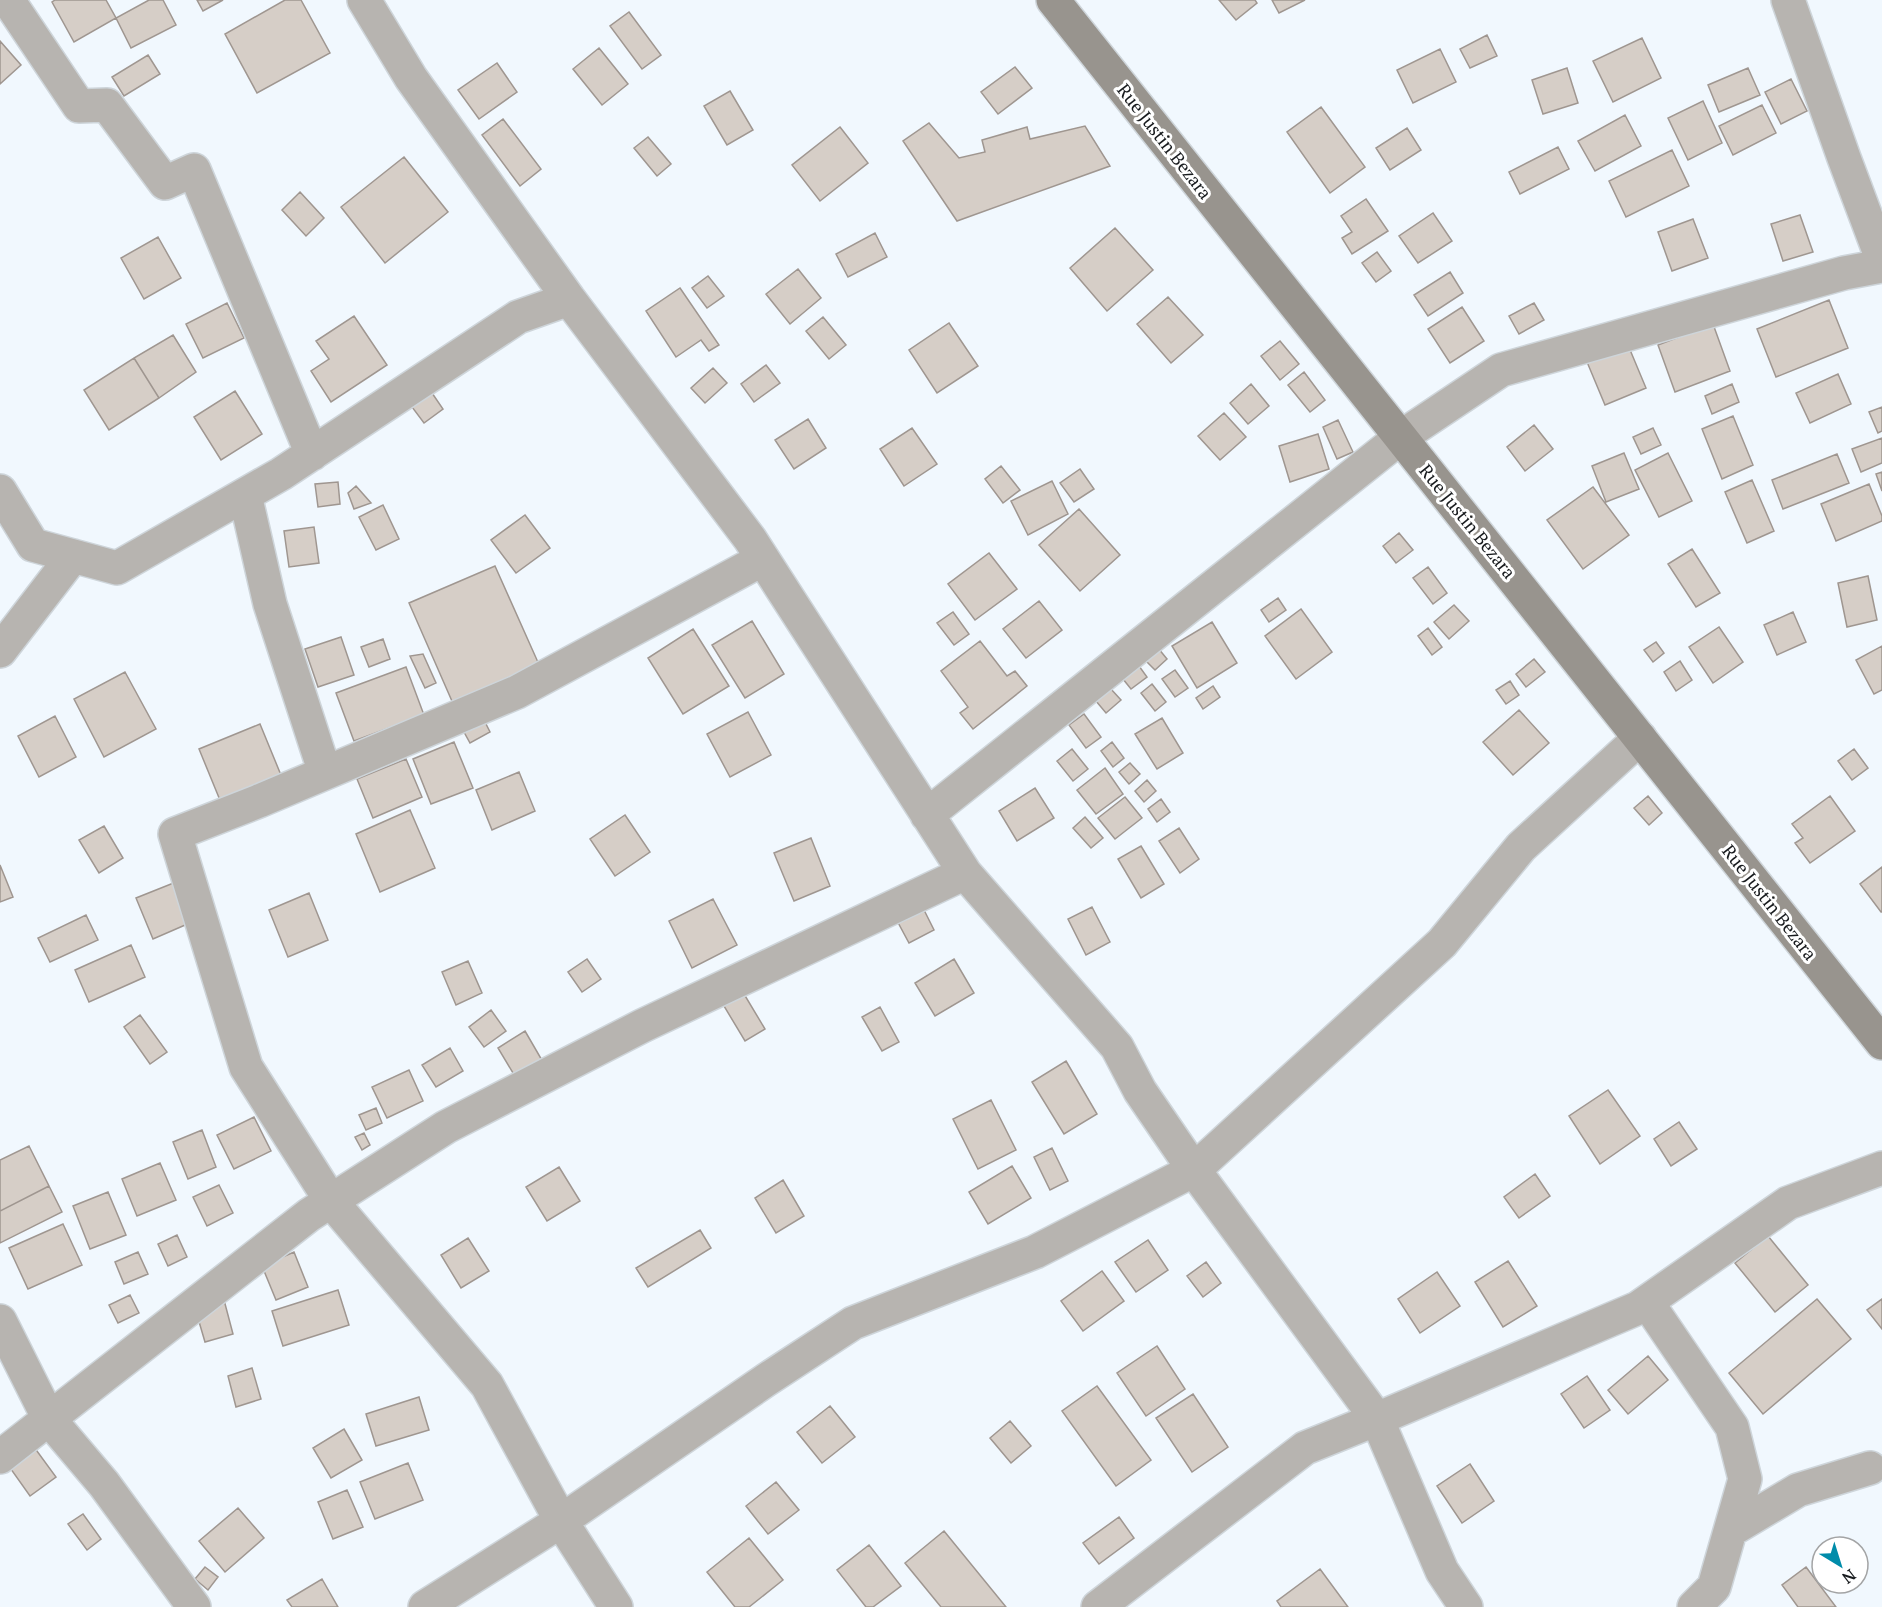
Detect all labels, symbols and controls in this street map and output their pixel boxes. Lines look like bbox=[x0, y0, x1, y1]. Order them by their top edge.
street label: Rue Justin Bezara bbox=[1112, 78, 1218, 204]
street label: Rue Justin Bezara bbox=[1414, 459, 1522, 583]
street label: Rue Justin Bezara bbox=[1717, 839, 1823, 965]
north arrow bbox=[1810, 1535, 1870, 1595]
text: N bbox=[1838, 1564, 1861, 1589]

